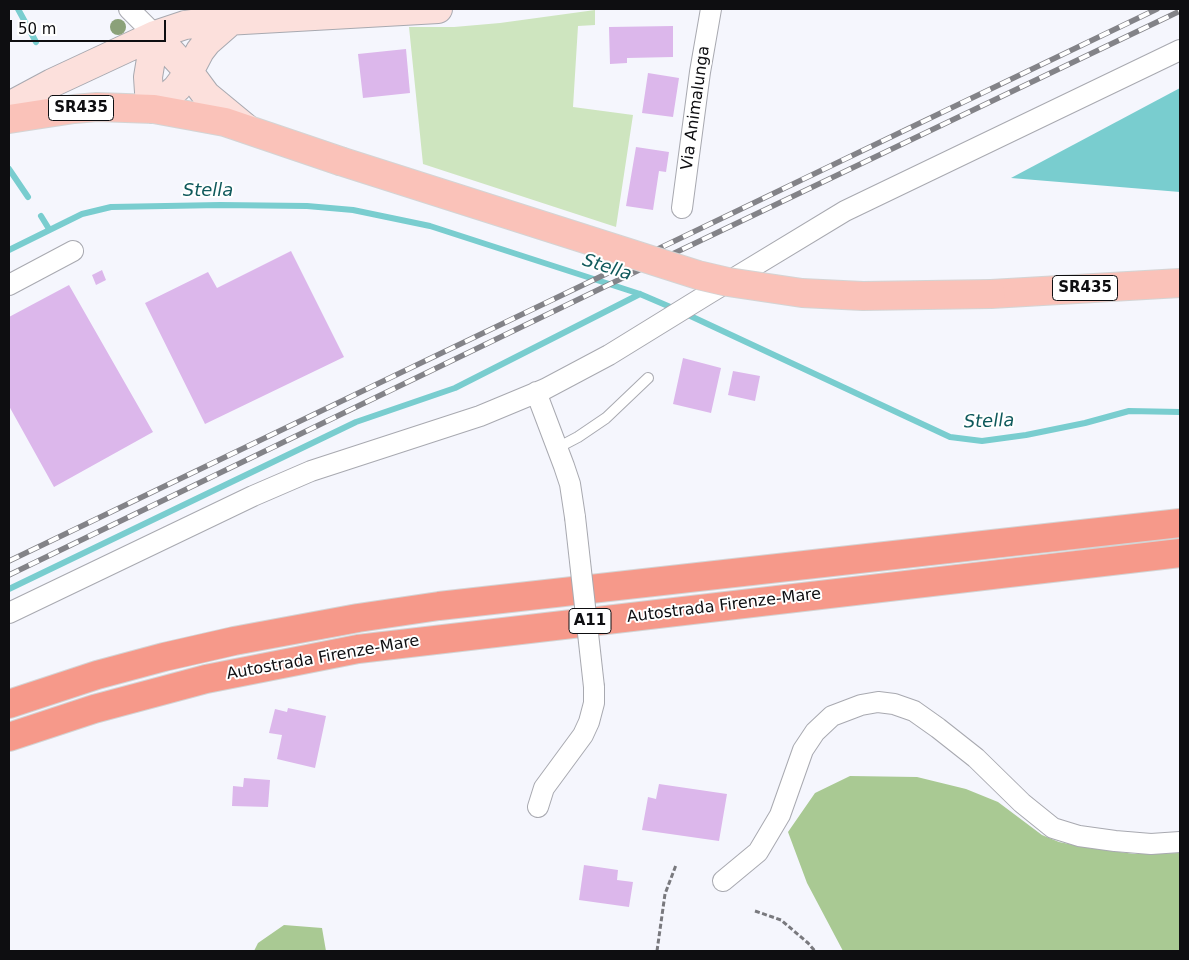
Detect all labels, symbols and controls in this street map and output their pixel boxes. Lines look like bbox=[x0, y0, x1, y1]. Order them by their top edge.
scale bar bbox=[12, 10, 169, 42]
text: 50 m bbox=[18, 20, 56, 38]
street label: Via Animalunga bbox=[678, 45, 714, 171]
road number: SR435 bbox=[48, 96, 114, 120]
water label: Stella bbox=[183, 180, 233, 202]
water label: Stella bbox=[580, 250, 634, 286]
road number: SR435 bbox=[1052, 276, 1118, 300]
water label: Stella bbox=[963, 410, 1015, 434]
street label: Autostrada Firenze-Mare bbox=[626, 585, 822, 627]
road number: A11 bbox=[569, 608, 611, 634]
street label: Autostrada Firenze-Mare bbox=[225, 632, 421, 684]

